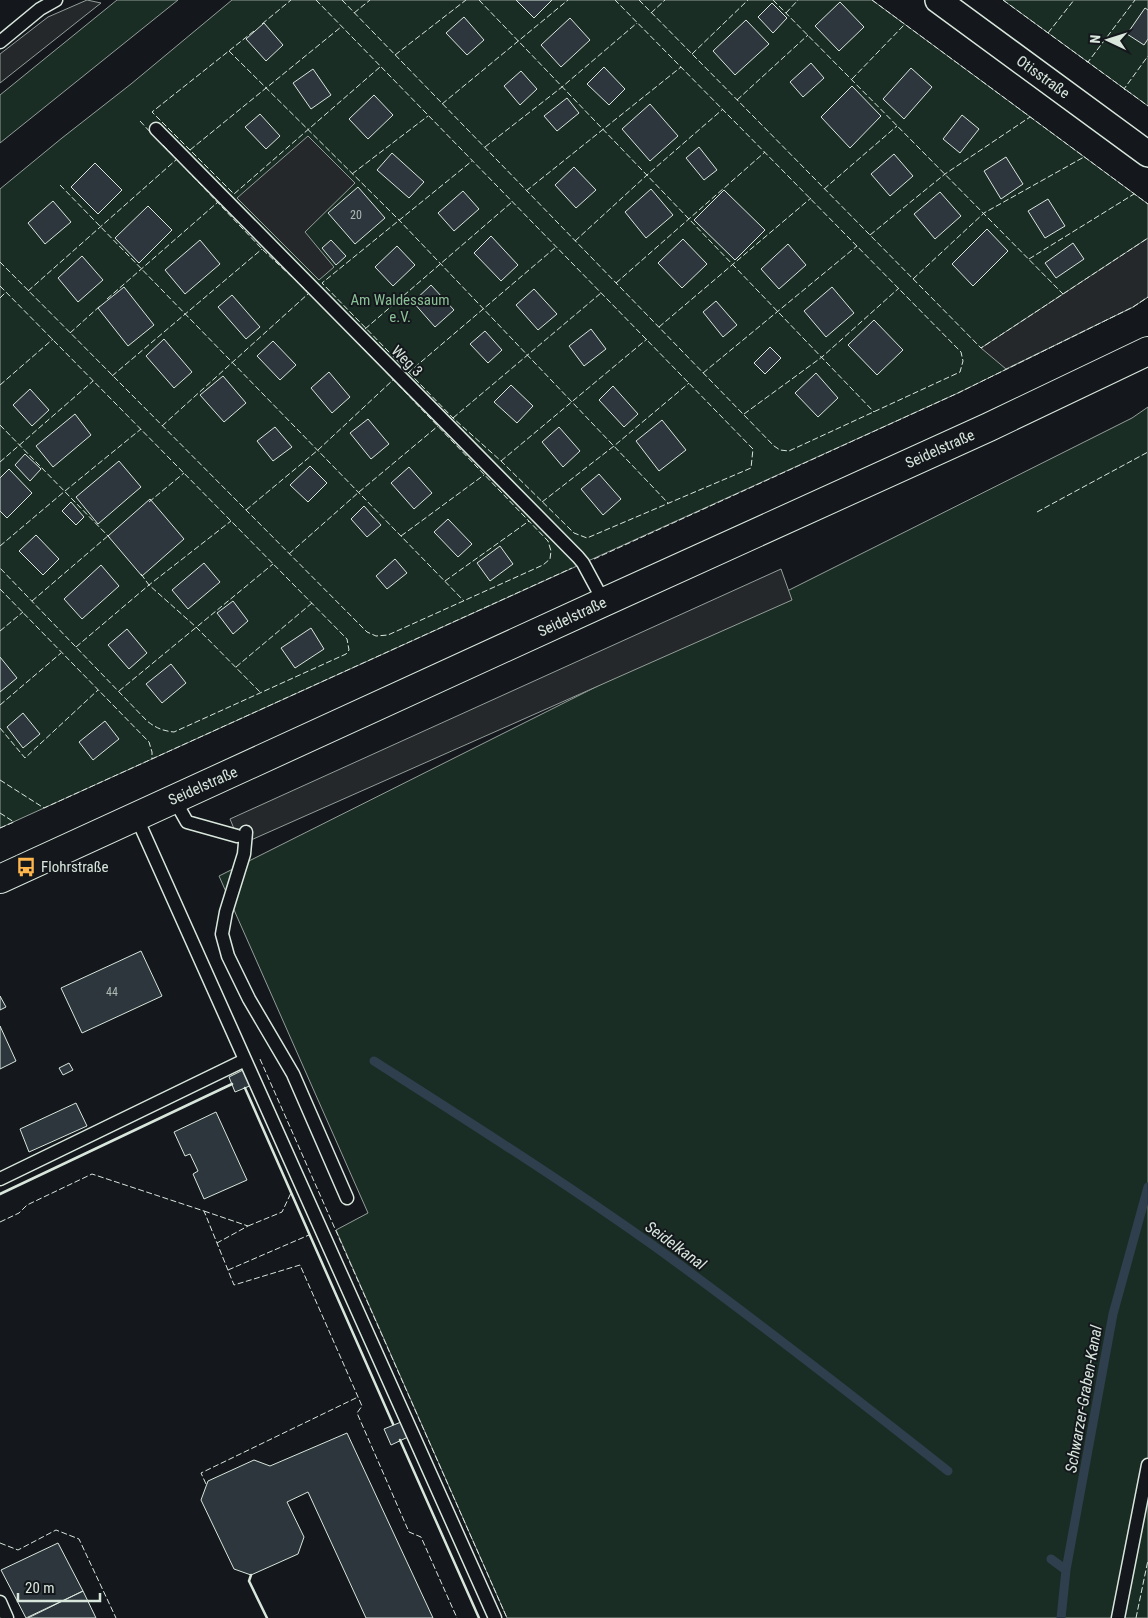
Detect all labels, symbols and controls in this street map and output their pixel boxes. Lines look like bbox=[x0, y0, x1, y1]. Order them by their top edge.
north arrow bbox=[1083, 15, 1133, 65]
text: N bbox=[1087, 34, 1103, 44]
street label: Otisstraße bbox=[1013, 52, 1073, 102]
house number: 20 bbox=[350, 208, 362, 222]
park label: Am Waldessaum e.V. bbox=[350, 291, 450, 326]
street label: Weg 3 bbox=[388, 342, 426, 380]
street label: Seidelstraße bbox=[903, 426, 977, 472]
street label: Seidelstraße bbox=[535, 593, 609, 641]
street label: Seidelstraße bbox=[166, 763, 240, 809]
bus stop icon: Flohrstraße bbox=[15, 856, 37, 878]
place label: Flohrstraße bbox=[41, 858, 109, 876]
house number: 44 bbox=[106, 985, 118, 999]
water label: Seidelkanal bbox=[642, 1217, 710, 1274]
water label: Schwarzer-Graben-Kanal bbox=[1061, 1324, 1106, 1474]
scale bar bbox=[18, 1570, 100, 1602]
text: 20 m bbox=[25, 1579, 55, 1597]

